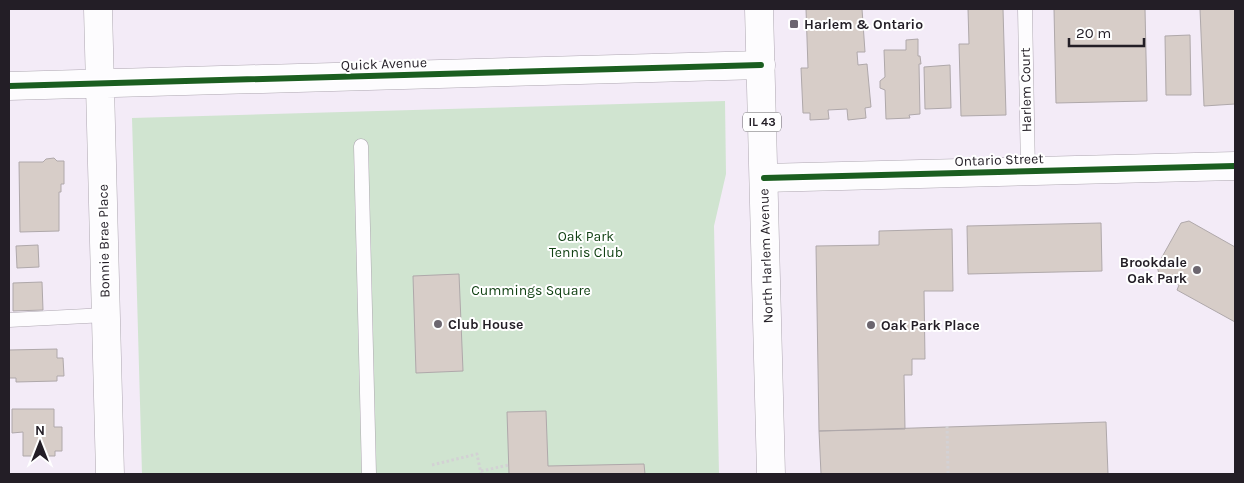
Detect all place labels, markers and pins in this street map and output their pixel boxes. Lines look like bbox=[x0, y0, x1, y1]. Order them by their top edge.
place label: Harlem & Ontario bbox=[804, 16, 923, 33]
marker: Harlem & Ontario bbox=[788, 18, 800, 30]
place label: Brookdale Oak Park bbox=[1120, 254, 1188, 287]
marker: Brookdale Oak Park bbox=[1191, 264, 1203, 276]
place label: Club House bbox=[448, 316, 523, 333]
place label: Oak Park Place bbox=[881, 317, 980, 334]
marker: Club House bbox=[432, 318, 444, 330]
marker: Oak Park Place bbox=[865, 319, 877, 331]

